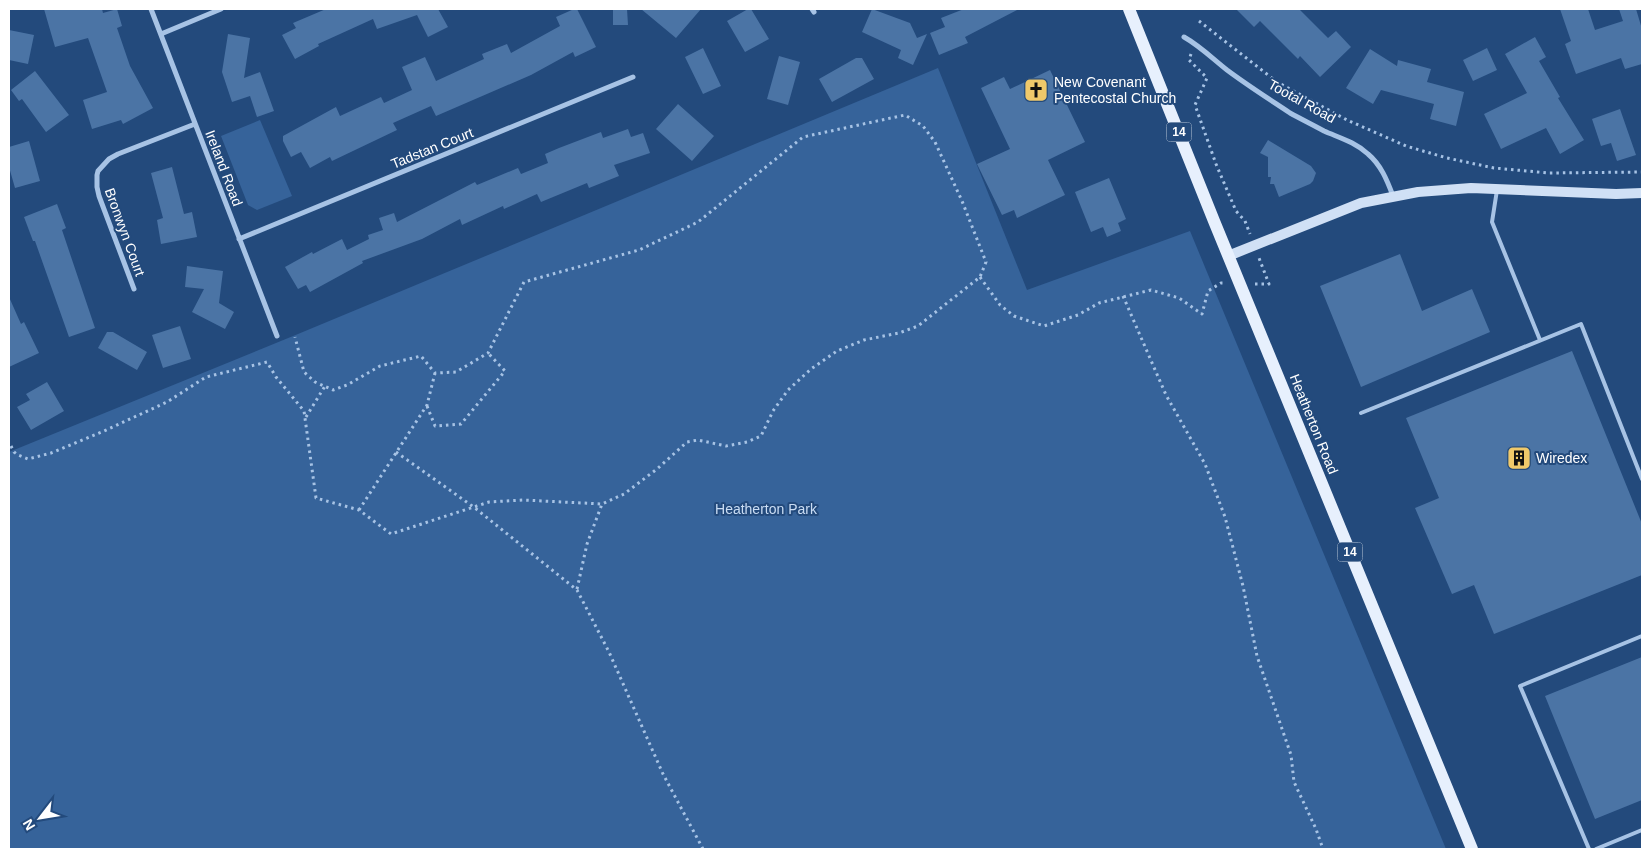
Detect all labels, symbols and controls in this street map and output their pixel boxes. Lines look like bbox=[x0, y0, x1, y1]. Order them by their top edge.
place label: New Covenant Pentecostal Church bbox=[1054, 74, 1176, 106]
street label: Tootal Road bbox=[1265, 76, 1339, 126]
church icon: New Covenant Pentecostal Church bbox=[1023, 77, 1049, 103]
road number: 14 bbox=[1166, 122, 1192, 142]
street label: Tadstan Court bbox=[389, 124, 475, 172]
street label: Ireland Road bbox=[202, 128, 246, 208]
street label: Bronwyn Court bbox=[102, 186, 148, 278]
street label: Heatherton Road bbox=[1287, 372, 1341, 476]
building icon: Wiredex bbox=[1506, 445, 1532, 471]
place label: Wiredex bbox=[1536, 450, 1587, 466]
park label: Heatherton Park bbox=[715, 501, 818, 517]
road number: 14 bbox=[1338, 542, 1362, 562]
north arrow bbox=[15, 793, 65, 843]
text: N bbox=[19, 816, 38, 833]

